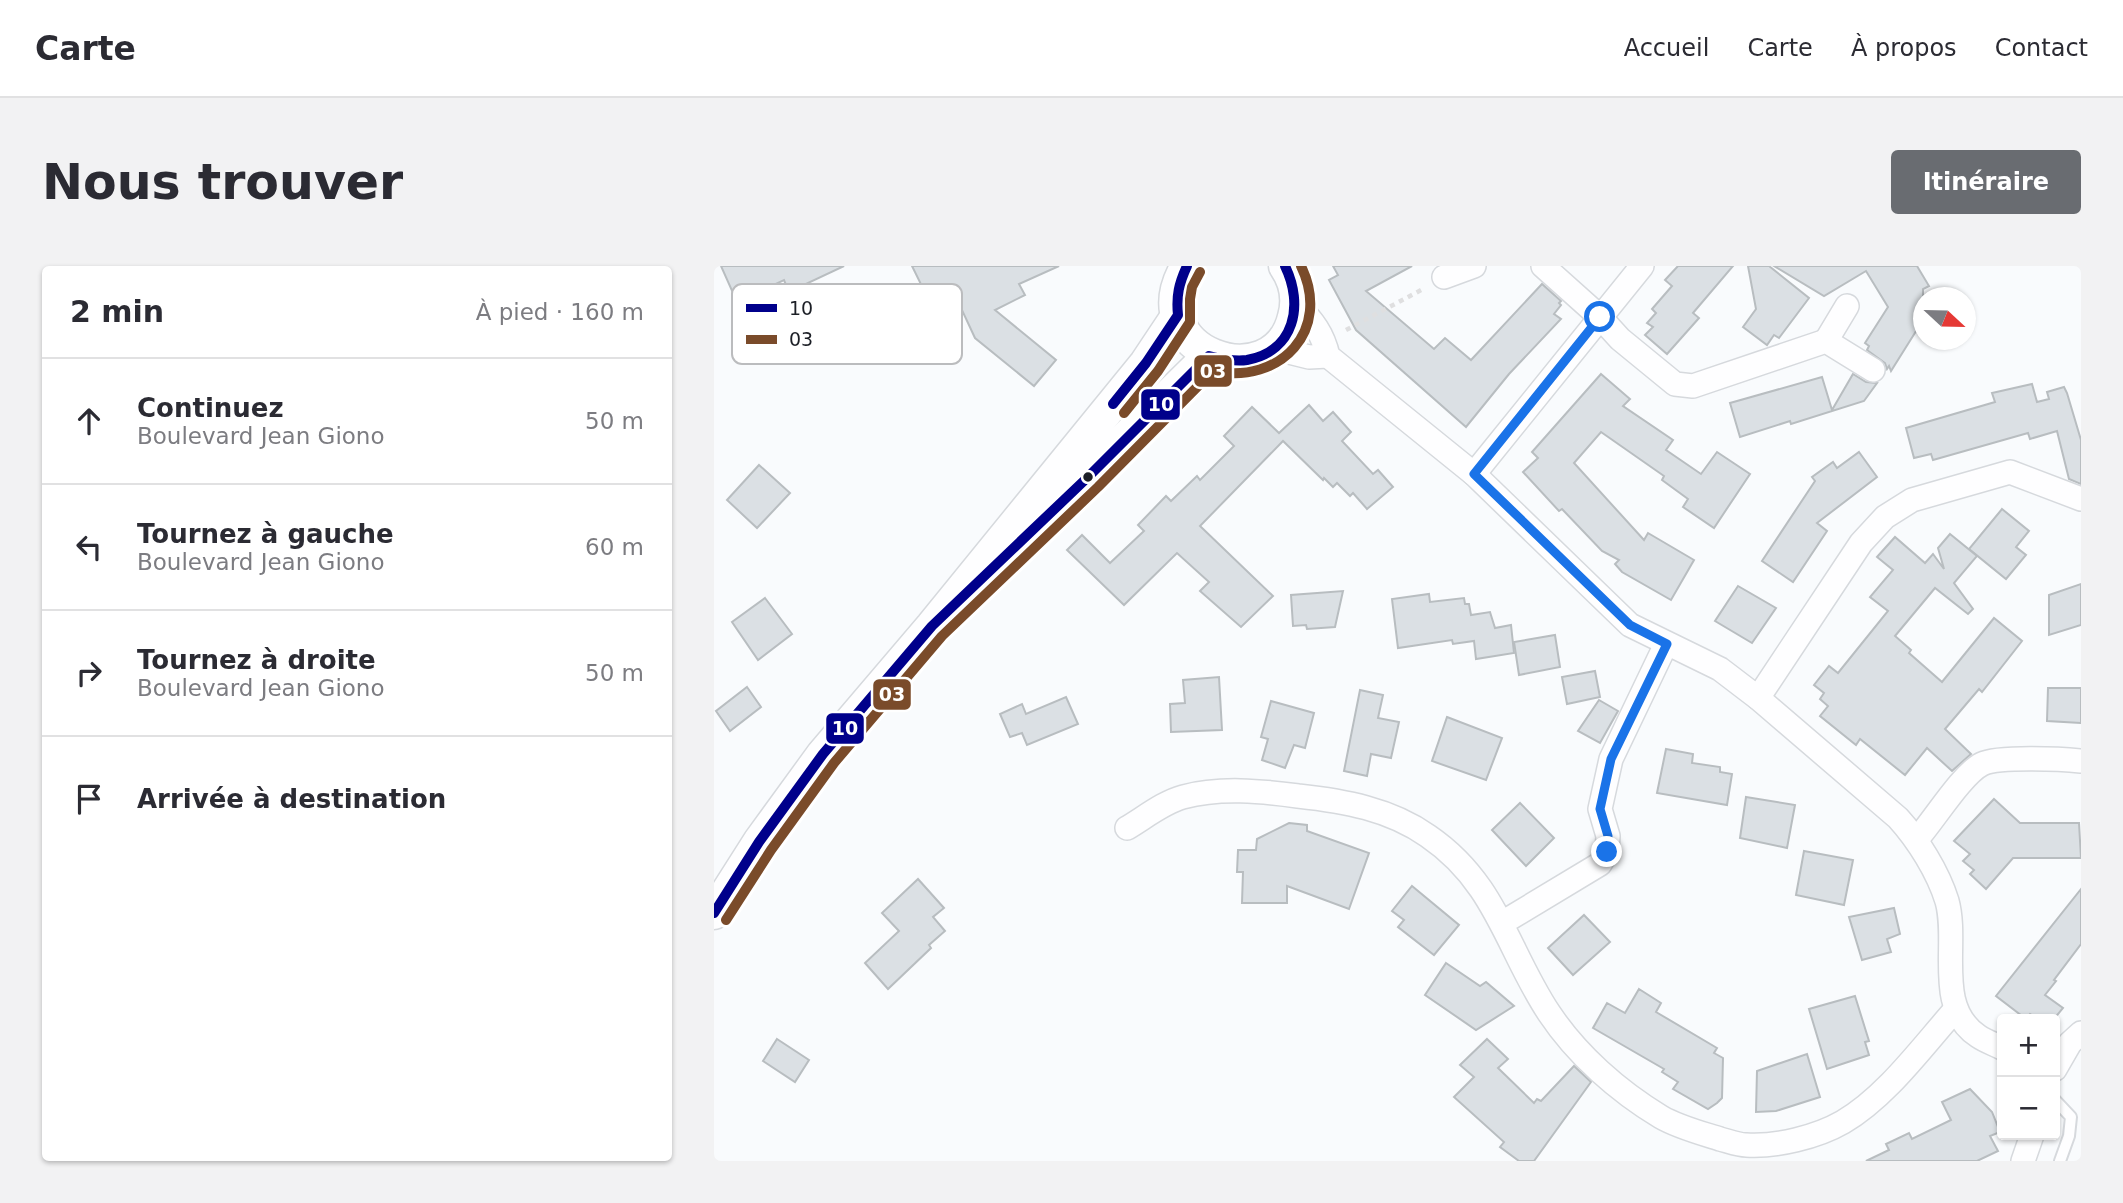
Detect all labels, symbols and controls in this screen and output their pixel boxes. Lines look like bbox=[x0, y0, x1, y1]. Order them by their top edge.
text: Carte bbox=[35, 29, 136, 68]
text: Accueil bbox=[1624, 34, 1709, 62]
text: Carte bbox=[1747, 34, 1813, 62]
text: À propos bbox=[1851, 34, 1957, 62]
text: Contact bbox=[1995, 34, 2088, 62]
button: Itinéraire bbox=[1891, 150, 2081, 214]
text: Nous trouver bbox=[42, 154, 403, 211]
legend bbox=[732, 284, 962, 364]
north arrow bbox=[1913, 287, 1976, 350]
text: 2 min bbox=[70, 294, 164, 329]
text: 10 bbox=[789, 297, 813, 319]
text: À pied · 160 m bbox=[476, 299, 644, 325]
route start bbox=[1584, 301, 1615, 332]
text: 03 bbox=[789, 328, 813, 350]
line badge: 03 bbox=[1193, 354, 1233, 388]
text: 03 bbox=[1200, 360, 1226, 382]
line badge: 10 bbox=[1140, 388, 1181, 421]
text: Continuez bbox=[137, 393, 284, 423]
text: 10 bbox=[1148, 393, 1174, 415]
icon: ahead bbox=[70, 402, 108, 440]
text: 50 m bbox=[585, 408, 644, 434]
text: Boulevard Jean Giono bbox=[137, 423, 385, 449]
unlabelled marker bbox=[1081, 470, 1095, 484]
text: Tournez à gauche bbox=[137, 519, 394, 549]
icon: left bbox=[70, 528, 108, 566]
text: 60 m bbox=[585, 534, 644, 560]
text: Boulevard Jean Giono bbox=[137, 549, 385, 575]
text: Tournez à droite bbox=[137, 645, 376, 675]
icon: right bbox=[70, 654, 108, 692]
text: 50 m bbox=[585, 660, 644, 686]
text: Boulevard Jean Giono bbox=[137, 675, 385, 701]
line badge: 03 bbox=[872, 678, 912, 711]
text: 03 bbox=[879, 683, 905, 705]
line badge: 10 bbox=[825, 712, 865, 745]
text: 10 bbox=[832, 717, 858, 739]
icon: arrive bbox=[70, 780, 108, 818]
text: Arrivée à destination bbox=[137, 784, 446, 814]
route end bbox=[1591, 836, 1622, 867]
map controls bbox=[1997, 1014, 2060, 1140]
button: + bbox=[1997, 1014, 2060, 1077]
button: − bbox=[1997, 1077, 2060, 1140]

